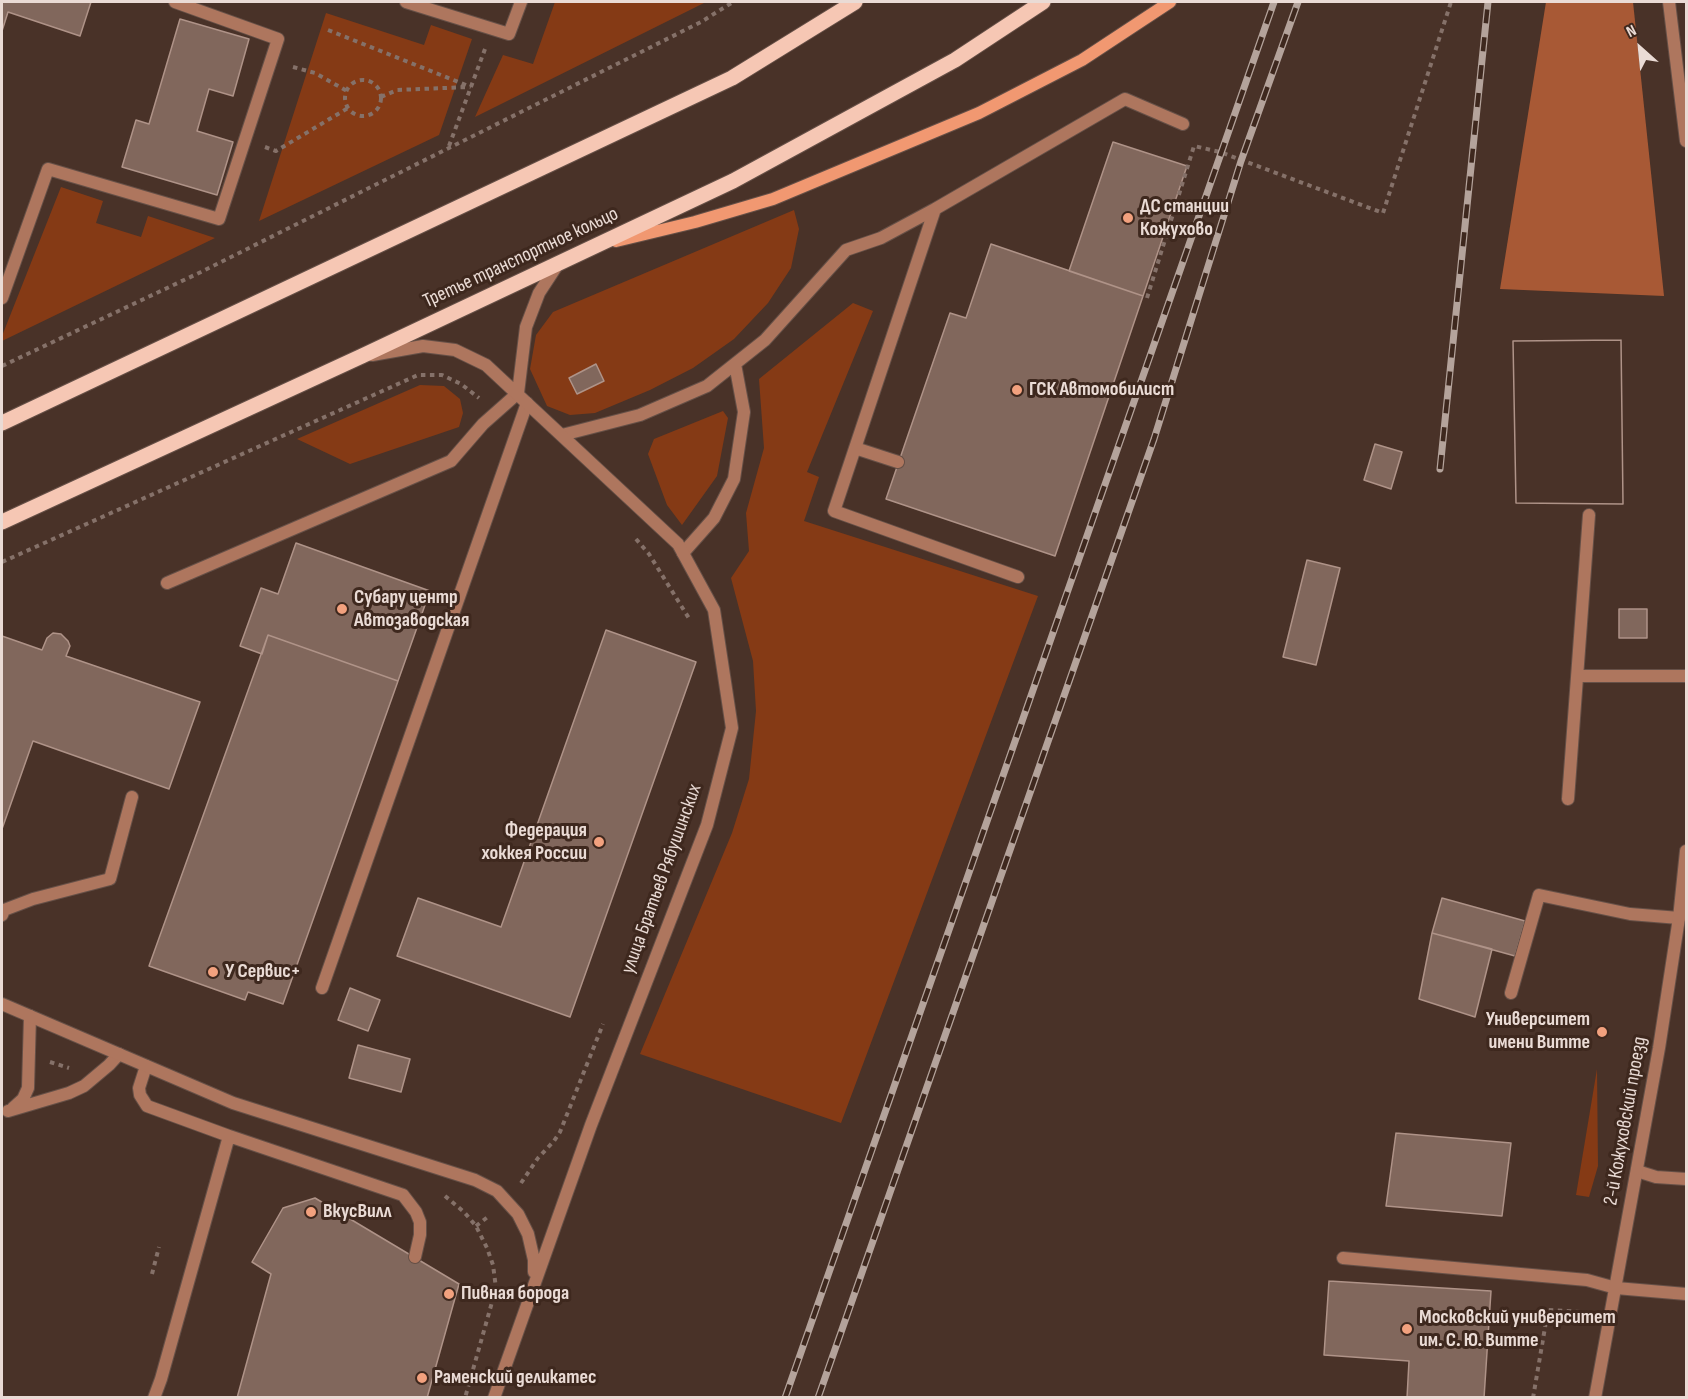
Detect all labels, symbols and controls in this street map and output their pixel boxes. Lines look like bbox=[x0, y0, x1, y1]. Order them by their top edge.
north arrow bbox=[1610, 18, 1670, 78]
text: N bbox=[1623, 21, 1640, 42]
place label: ДС станции Кожухово bbox=[1140, 195, 1229, 242]
street label: Третье транспортное кольцо bbox=[420, 202, 622, 314]
marker: ДС станции Кожухово bbox=[1121, 211, 1135, 225]
place label: ГСК Автомобилист bbox=[1029, 378, 1174, 402]
marker: ГСК Автомобилист bbox=[1010, 383, 1024, 397]
place label: Субару центр Автозаводская bbox=[354, 586, 469, 633]
marker: Субару центр Автозаводская bbox=[335, 602, 349, 616]
street label: улица Братьев Рябушинских bbox=[617, 781, 707, 977]
place label: Федерация хоккея России bbox=[482, 819, 587, 866]
marker: Федерация хоккея России bbox=[592, 835, 606, 849]
place label: У Сервис+ bbox=[225, 960, 300, 984]
marker: У Сервис+ bbox=[206, 965, 220, 979]
place label: Университет имени Витте bbox=[1486, 1008, 1590, 1055]
marker: Университет имени Витте bbox=[1595, 1025, 1609, 1039]
street label: 2-й Кожуховский проезд bbox=[1599, 1035, 1653, 1207]
place label: ВкусВилл bbox=[323, 1200, 392, 1224]
marker: ВкусВилл bbox=[304, 1205, 318, 1219]
place label: Пивная борода bbox=[461, 1282, 569, 1306]
marker: Пивная борода bbox=[442, 1287, 456, 1301]
place label: Московский университет им. С. Ю. Витте bbox=[1419, 1306, 1616, 1353]
marker: Московский университет им. С. Ю. Витте bbox=[1400, 1322, 1414, 1336]
place label: Раменский деликатес bbox=[434, 1366, 596, 1390]
marker: Раменский деликатес bbox=[415, 1371, 429, 1385]

